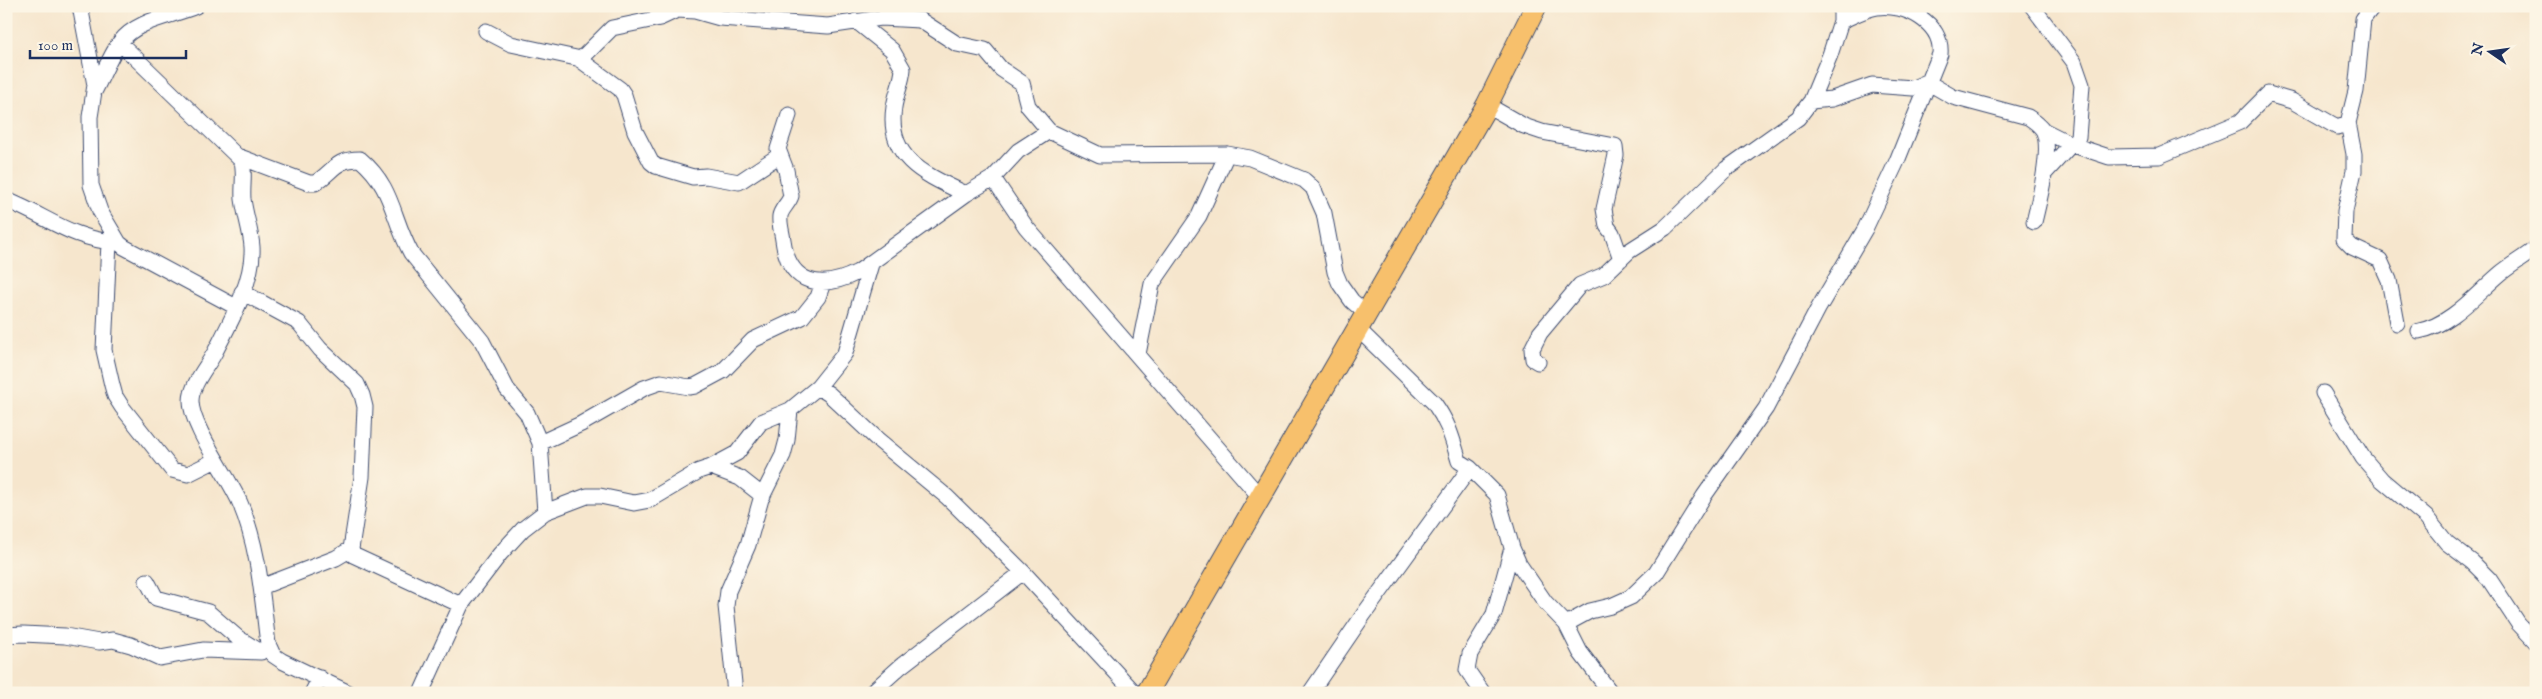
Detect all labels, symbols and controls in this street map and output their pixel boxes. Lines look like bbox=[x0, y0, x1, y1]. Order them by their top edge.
scale bar bbox=[30, 28, 186, 60]
north arrow bbox=[2464, 28, 2514, 78]
text: 100 m bbox=[38, 36, 74, 55]
text: N bbox=[2468, 41, 2488, 58]

